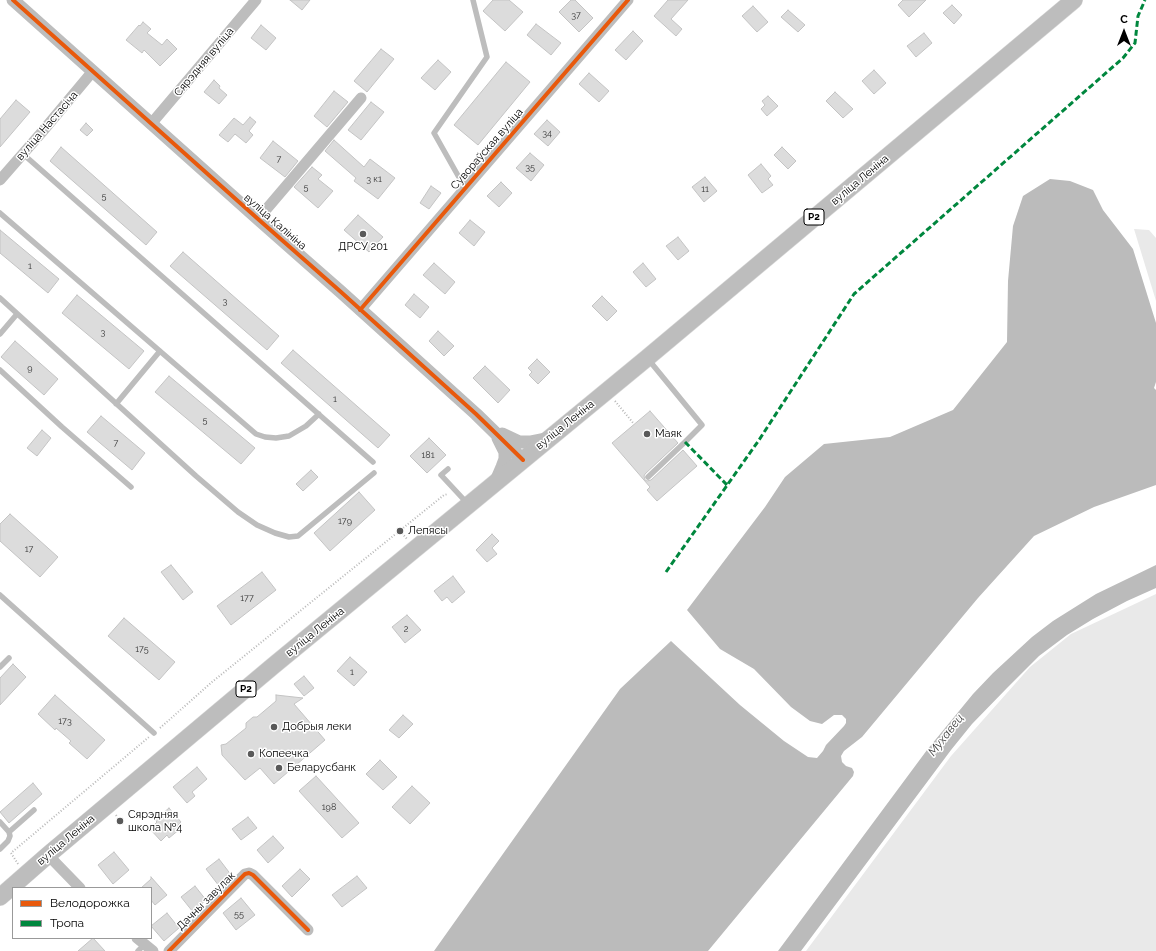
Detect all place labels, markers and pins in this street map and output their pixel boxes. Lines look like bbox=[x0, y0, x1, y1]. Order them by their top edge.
marker: ДРСУ 201 bbox=[358, 229, 368, 239]
place label: ДРСУ 201 bbox=[338, 240, 388, 254]
place label: Маяк bbox=[655, 427, 682, 441]
marker: Маяк bbox=[642, 429, 652, 439]
place label: Лепясы bbox=[408, 524, 448, 538]
marker: Лепясы bbox=[395, 526, 405, 536]
place label: Добрыя леки bbox=[282, 720, 351, 734]
marker: Добрыя леки bbox=[269, 722, 279, 732]
place label: Копеечка bbox=[259, 747, 309, 761]
marker: Копеечка bbox=[246, 749, 256, 759]
place label: Беларусбанк bbox=[287, 761, 356, 775]
marker: Беларусбанк bbox=[274, 763, 284, 773]
place label: Сярэдняя школа №4 bbox=[128, 808, 182, 834]
marker: Сярэдняя школа №4 bbox=[115, 816, 125, 826]

